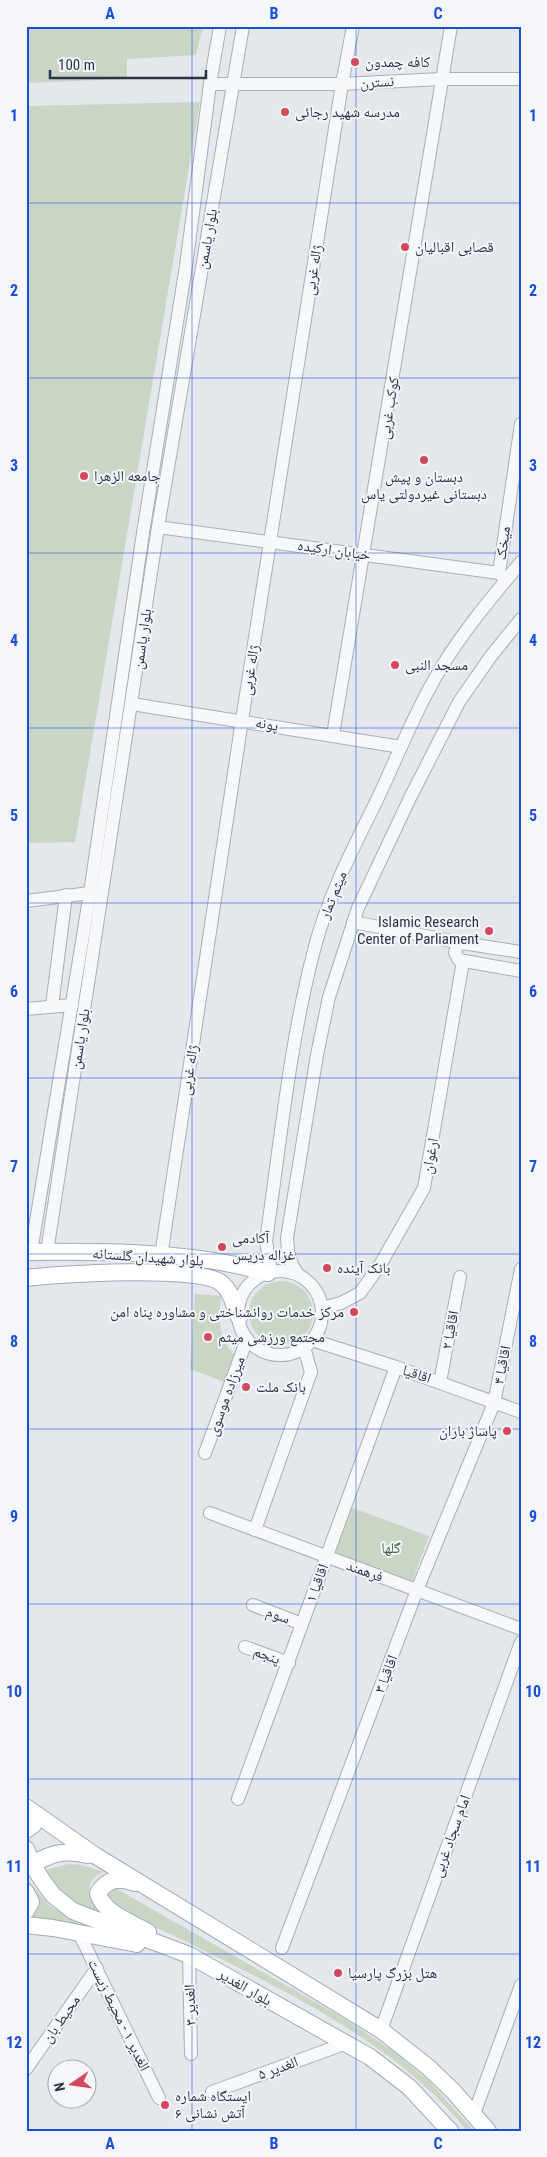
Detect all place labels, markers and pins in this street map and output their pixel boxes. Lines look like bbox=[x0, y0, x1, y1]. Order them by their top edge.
place label: کافه چمدون bbox=[365, 53, 430, 72]
marker: کافه چمدون bbox=[349, 56, 361, 68]
place label: مدرسه شهید رجائی bbox=[295, 103, 400, 122]
marker: مدرسه شهید رجائی bbox=[279, 106, 291, 118]
place label: قصابی اقبالیان bbox=[415, 238, 494, 257]
marker: قصابی اقبالیان bbox=[399, 241, 411, 253]
marker: دبستان و پیش دبستانی غیردولتی یاس bbox=[418, 454, 430, 466]
place label: جامعه الزهرا bbox=[94, 467, 161, 485]
place label: دبستان و پیش دبستانی غیردولتی یاس bbox=[361, 468, 487, 504]
marker: جامعه الزهرا bbox=[78, 470, 90, 482]
place label: مسجد النبی bbox=[405, 656, 468, 675]
marker: مسجد النبی bbox=[389, 659, 401, 671]
place label: Islamic Research Center of Parliament bbox=[357, 913, 479, 948]
marker: Islamic Research Center of Parliament bbox=[483, 925, 495, 937]
place label: آکادمی غزاله دریس bbox=[232, 1229, 295, 1265]
marker: آکادمی غزاله دریس bbox=[216, 1241, 228, 1253]
place label: بانک آینده bbox=[337, 1259, 390, 1277]
marker: بانک آینده bbox=[321, 1262, 333, 1274]
place label: مرکز خدمات روانشناختی و مشاوره پناه امن bbox=[110, 1303, 344, 1322]
marker: مرکز خدمات روانشناختی و مشاوره پناه امن bbox=[348, 1306, 360, 1318]
place label: مجتمع ورزشی میثم bbox=[218, 1328, 325, 1347]
marker: مجتمع ورزشی میثم bbox=[202, 1331, 214, 1343]
place label: بانک ملت bbox=[256, 1378, 306, 1396]
marker: بانک ملت bbox=[240, 1381, 252, 1393]
place label: پاساژ باران bbox=[439, 1422, 497, 1441]
marker: پاساژ باران bbox=[501, 1425, 513, 1437]
place label: هتل بزرگ پارسیا bbox=[348, 1964, 437, 1983]
marker: هتل بزرگ پارسیا bbox=[332, 1967, 344, 1979]
place label: ایستگاه شماره ۶ آتش نشانی bbox=[175, 2087, 251, 2123]
marker: ایستگاه شماره ۶ آتش نشانی bbox=[159, 2099, 171, 2111]

